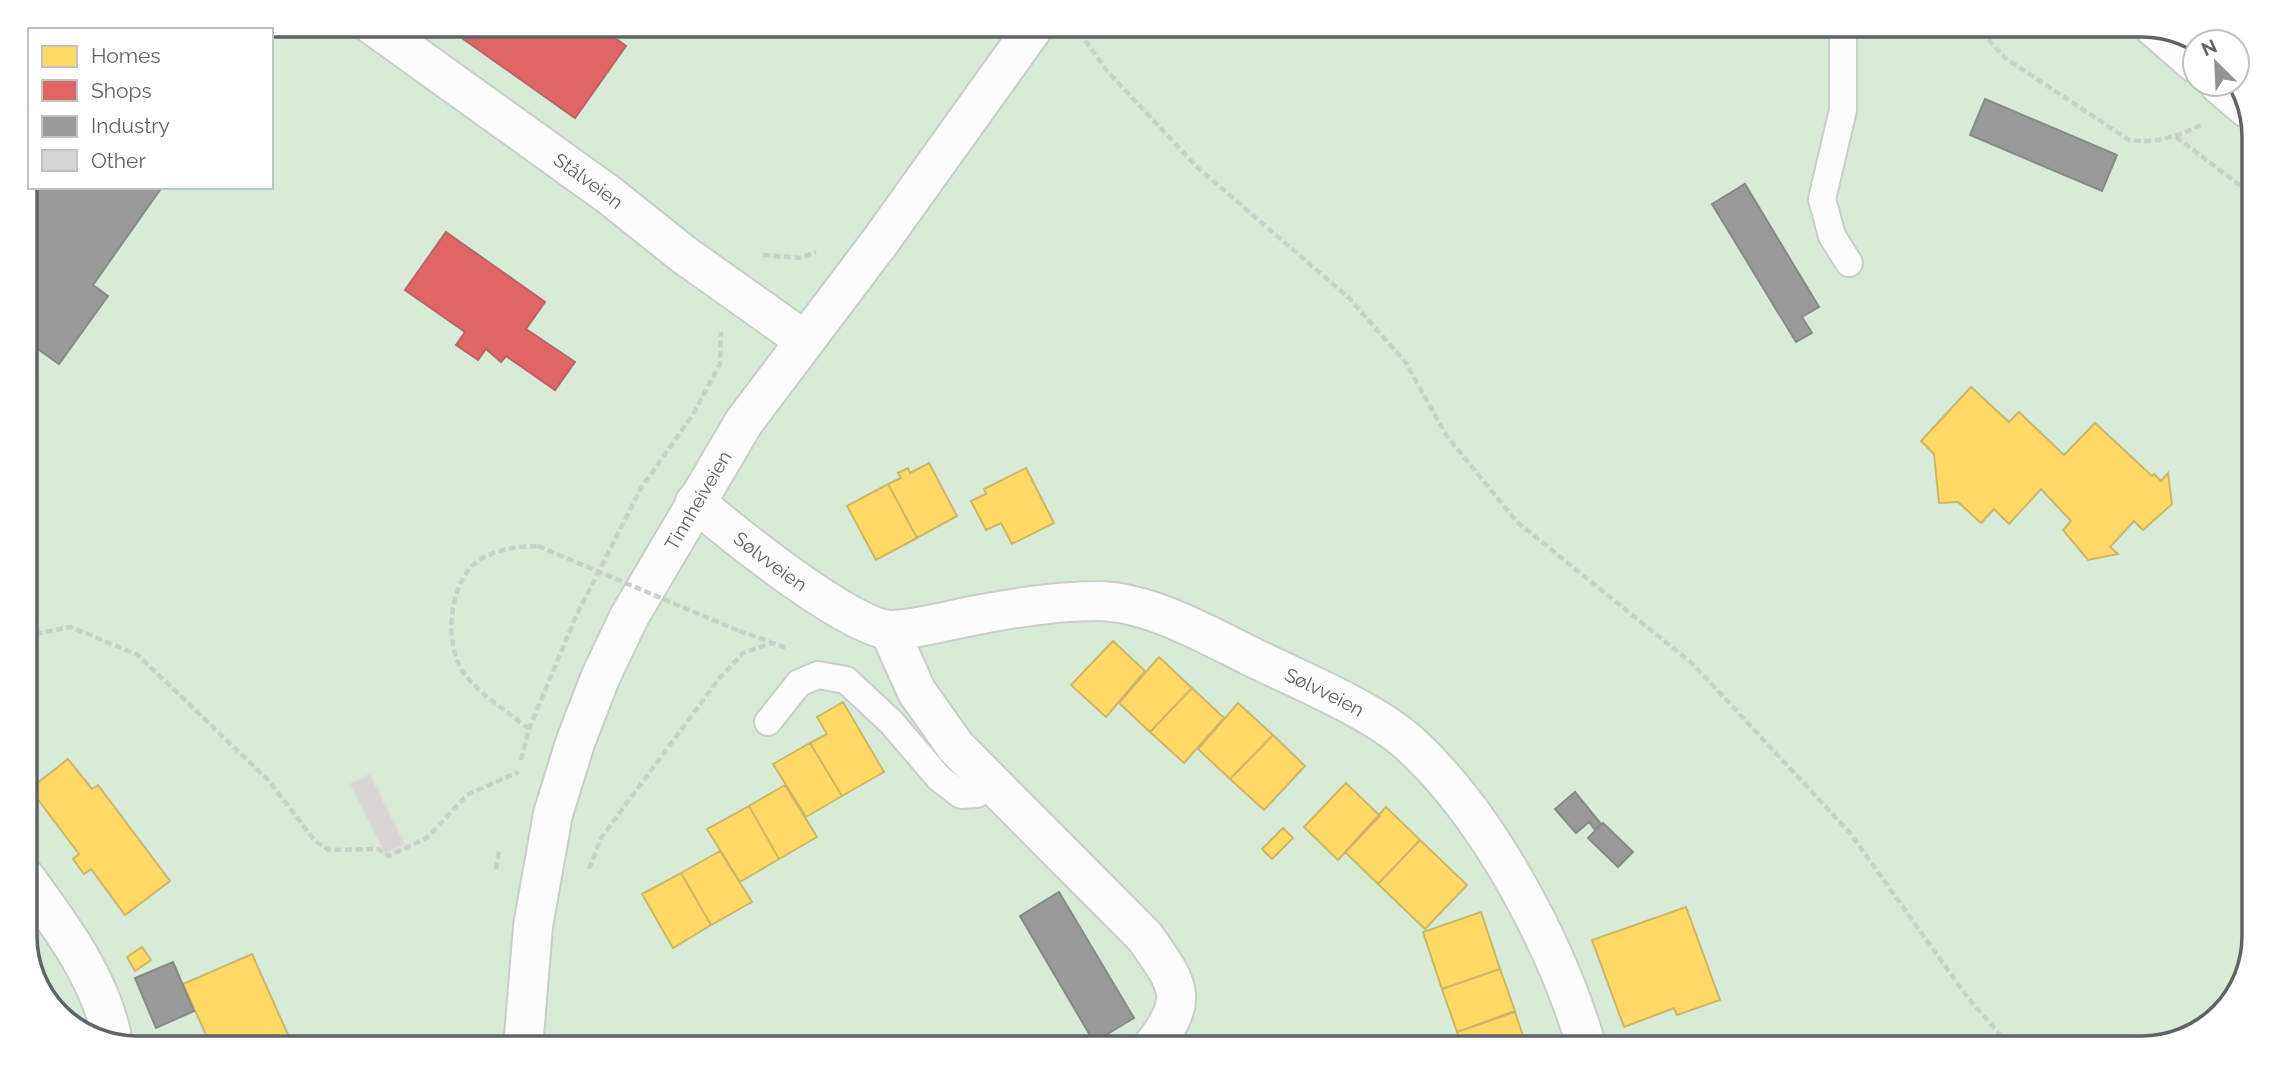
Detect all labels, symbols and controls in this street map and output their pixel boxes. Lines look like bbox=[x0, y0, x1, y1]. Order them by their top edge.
legend bbox=[28, 28, 273, 189]
north arrow bbox=[2181, 28, 2251, 98]
text: N bbox=[2198, 34, 2220, 60]
text: Homes bbox=[91, 43, 161, 68]
text: Shops bbox=[91, 78, 152, 103]
text: Industry bbox=[91, 113, 170, 138]
text: Other bbox=[91, 148, 146, 173]
street label: Stålveien bbox=[550, 148, 628, 213]
street label: Tinnheiveien bbox=[660, 447, 736, 554]
street label: Sølvveien bbox=[730, 527, 811, 596]
street label: Sølvveien bbox=[1282, 663, 1368, 721]

